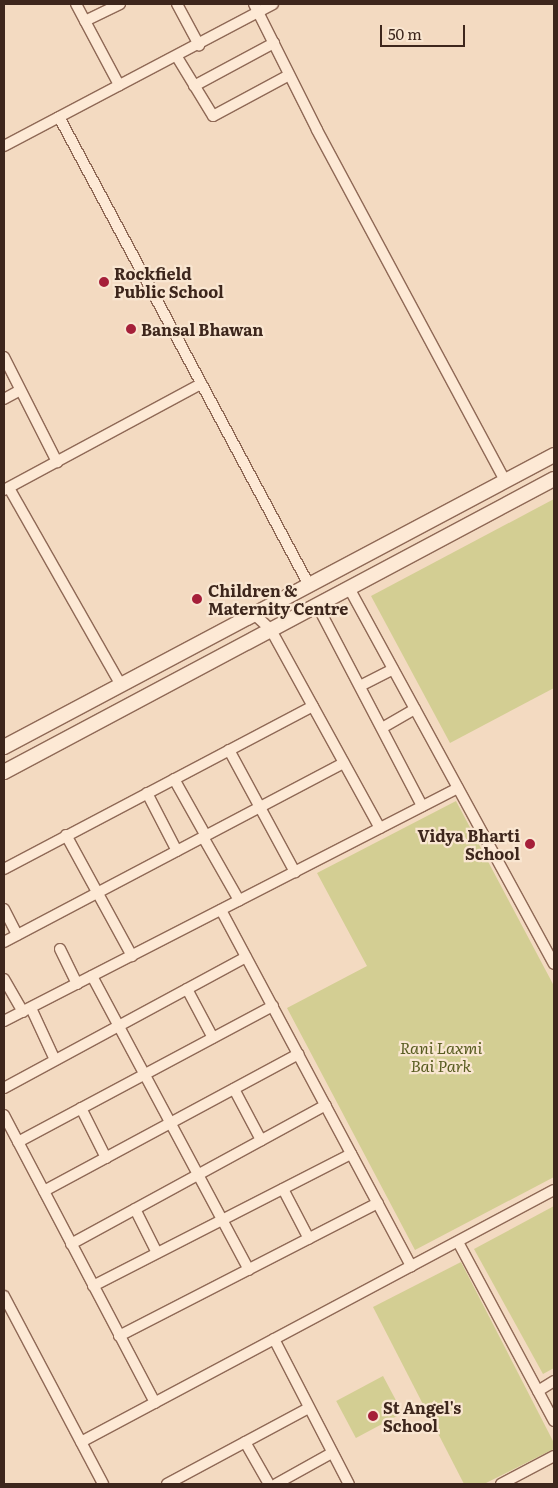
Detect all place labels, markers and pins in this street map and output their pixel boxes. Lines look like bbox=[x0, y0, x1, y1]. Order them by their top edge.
place label: Rockfield Public School bbox=[114, 263, 224, 301]
marker: Rockfield Public School bbox=[98, 276, 110, 288]
place label: Bansal Bhawan bbox=[141, 319, 263, 339]
marker: Bansal Bhawan bbox=[125, 323, 137, 335]
place label: Children & Maternity Centre bbox=[208, 580, 348, 618]
marker: Children & Maternity Centre bbox=[190, 592, 204, 606]
place label: Vidya Bharti School bbox=[418, 825, 520, 863]
marker: Vidya Bharti School bbox=[524, 838, 536, 850]
place label: St Angel's School bbox=[383, 1397, 461, 1435]
marker: St Angel's School bbox=[367, 1410, 379, 1422]

